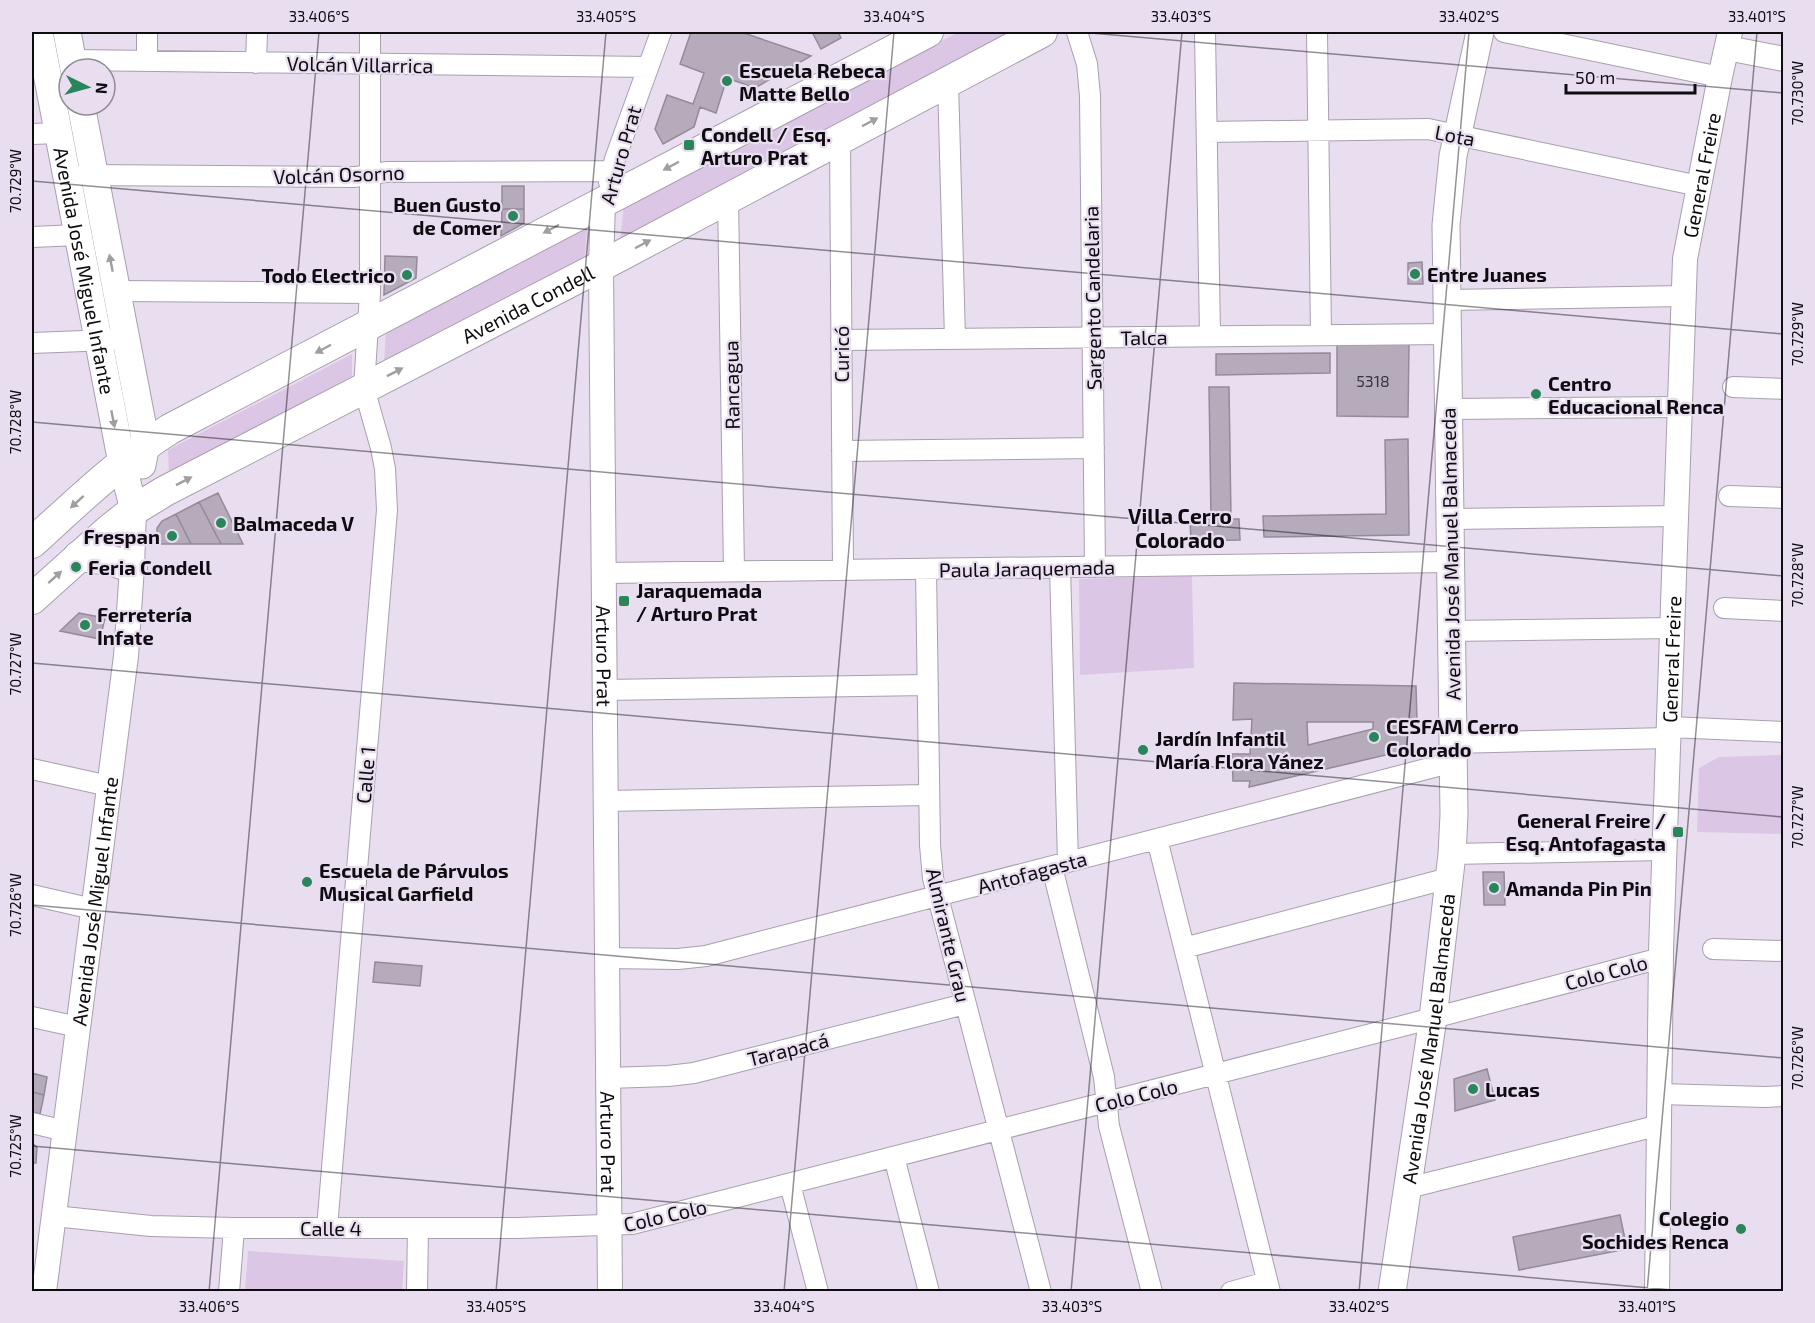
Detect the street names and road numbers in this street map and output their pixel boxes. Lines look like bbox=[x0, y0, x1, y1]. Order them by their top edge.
street label: Volcán Villarrica bbox=[286, 51, 434, 77]
street label: Arturo Prat bbox=[594, 103, 646, 207]
street label: General Freire bbox=[1677, 110, 1725, 240]
street label: Lota bbox=[1433, 119, 1477, 151]
street label: Avenida José Miguel Infante bbox=[49, 145, 120, 396]
street label: Volcán Osorno bbox=[273, 160, 405, 188]
street label: Sargento Candelaria bbox=[1078, 206, 1106, 390]
street label: Avenida Condell bbox=[458, 260, 598, 348]
street label: Talca bbox=[1120, 325, 1168, 349]
street label: Curicó bbox=[829, 326, 853, 382]
street label: Rancagua bbox=[718, 340, 744, 430]
street label: Avenida José Manuel Balmaceda bbox=[1435, 407, 1465, 701]
street label: Paula Jaraquemada bbox=[939, 554, 1115, 582]
street label: General Freire bbox=[1657, 595, 1685, 723]
street label: Arturo Prat bbox=[592, 605, 617, 707]
street label: Calle 1 bbox=[351, 745, 379, 805]
street label: Avenida José Miguel Infante bbox=[66, 775, 122, 1027]
street label: Antofagasta bbox=[975, 846, 1089, 898]
street label: Almirante Grau bbox=[922, 865, 976, 1005]
street label: Avenida José Manuel Balmaceda bbox=[1396, 892, 1459, 1185]
street label: Colo Colo bbox=[1562, 949, 1650, 995]
street label: Tarapacá bbox=[745, 1027, 831, 1071]
street label: Colo Colo bbox=[1092, 1073, 1180, 1117]
street label: Arturo Prat bbox=[596, 1091, 621, 1193]
street label: Colo Colo bbox=[621, 1194, 709, 1236]
street label: Calle 4 bbox=[300, 1216, 362, 1240]

